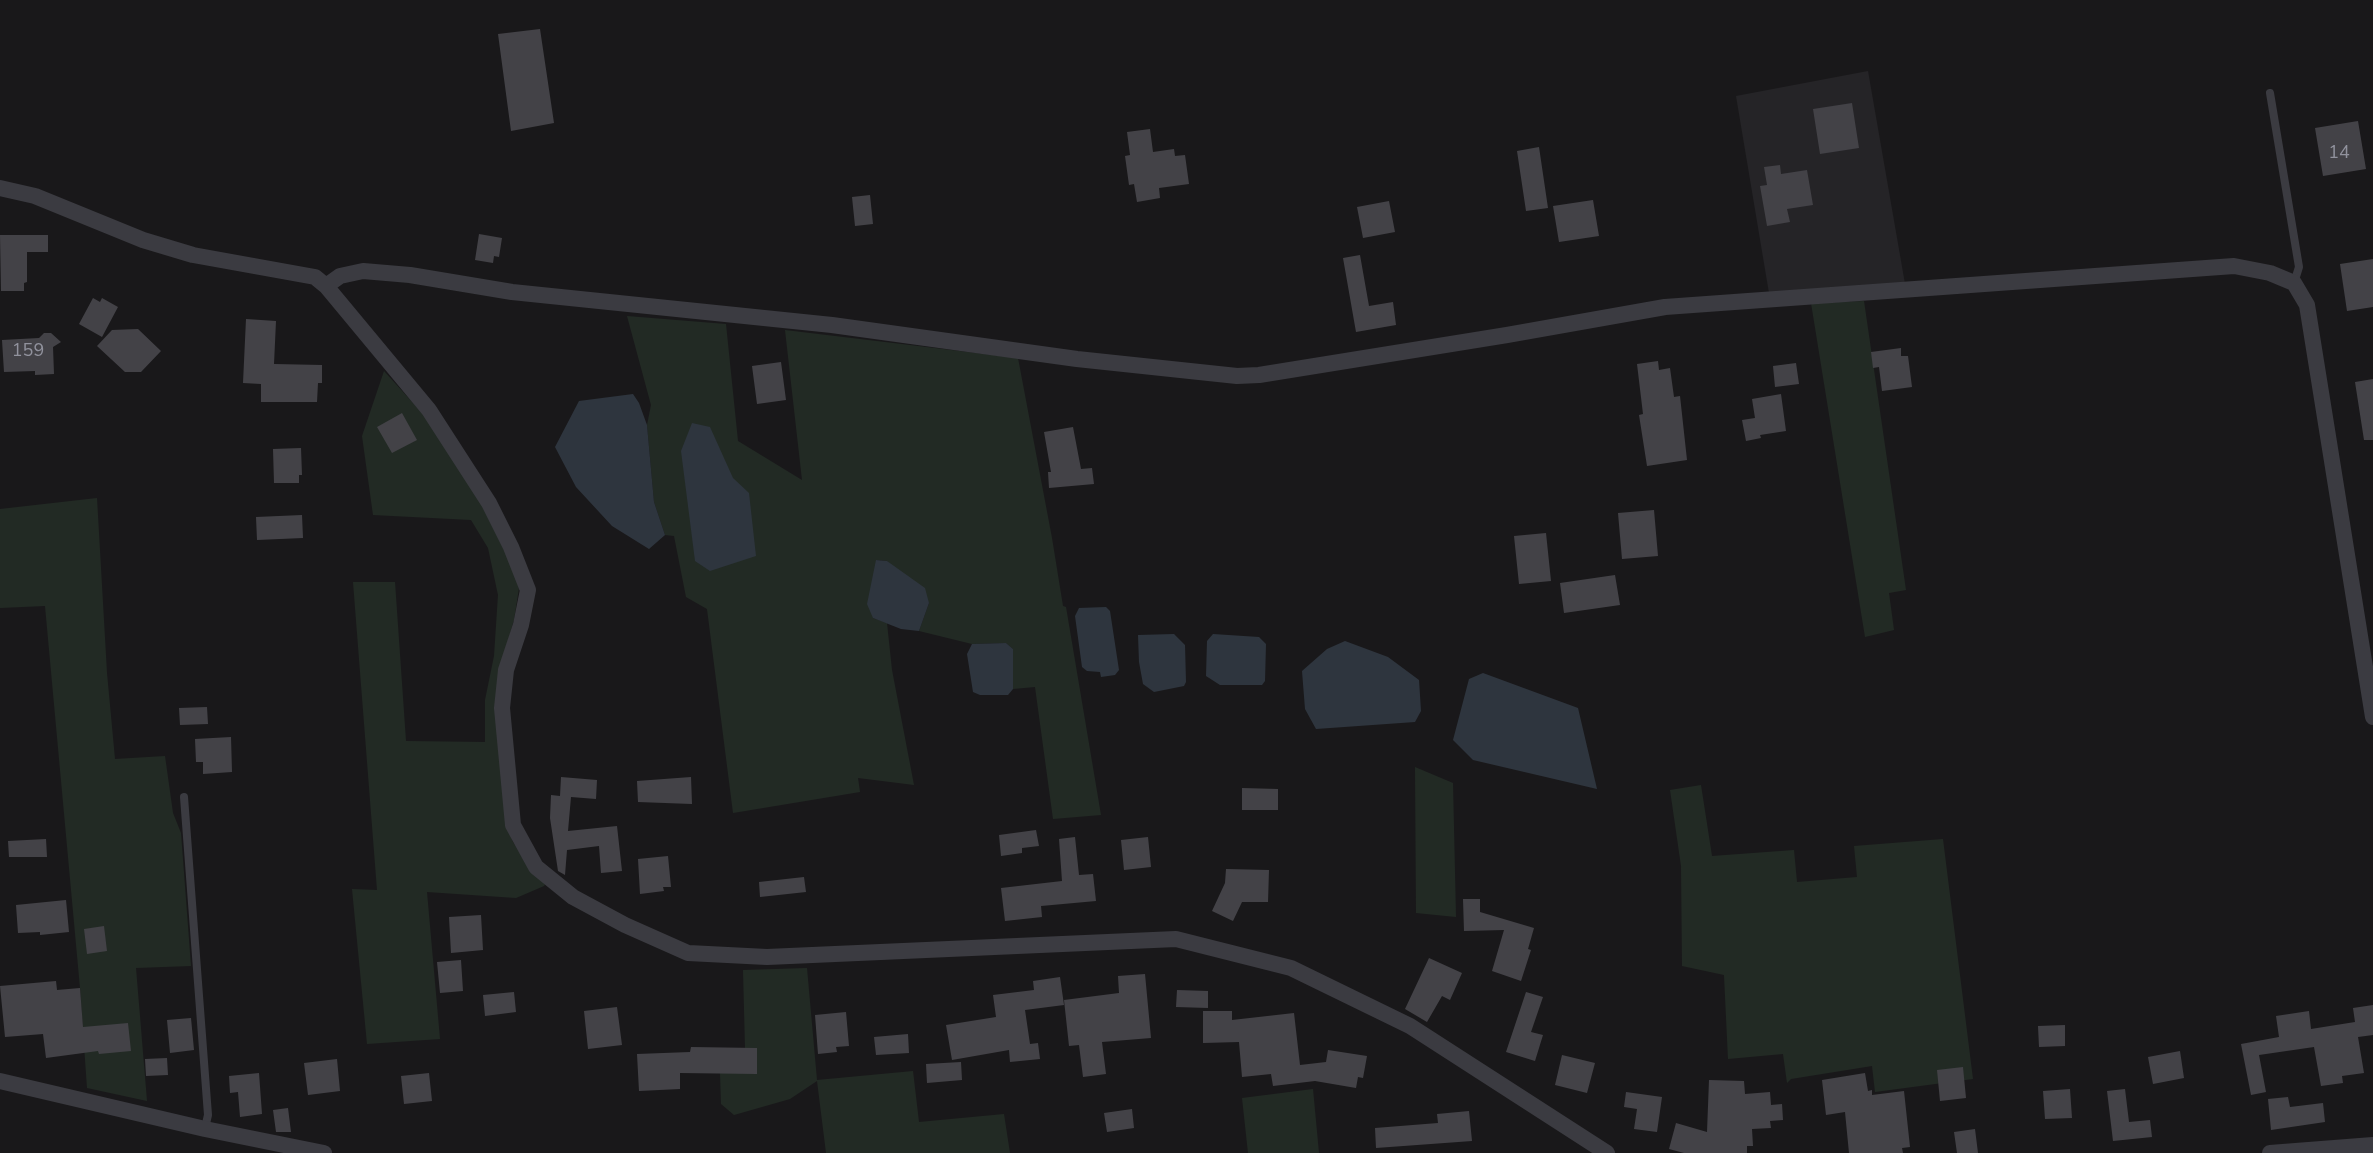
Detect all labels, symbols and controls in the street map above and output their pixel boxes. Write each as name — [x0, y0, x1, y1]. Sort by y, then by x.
house number: 14 — [2328, 143, 2350, 165]
house number: 159 — [12, 341, 44, 363]

